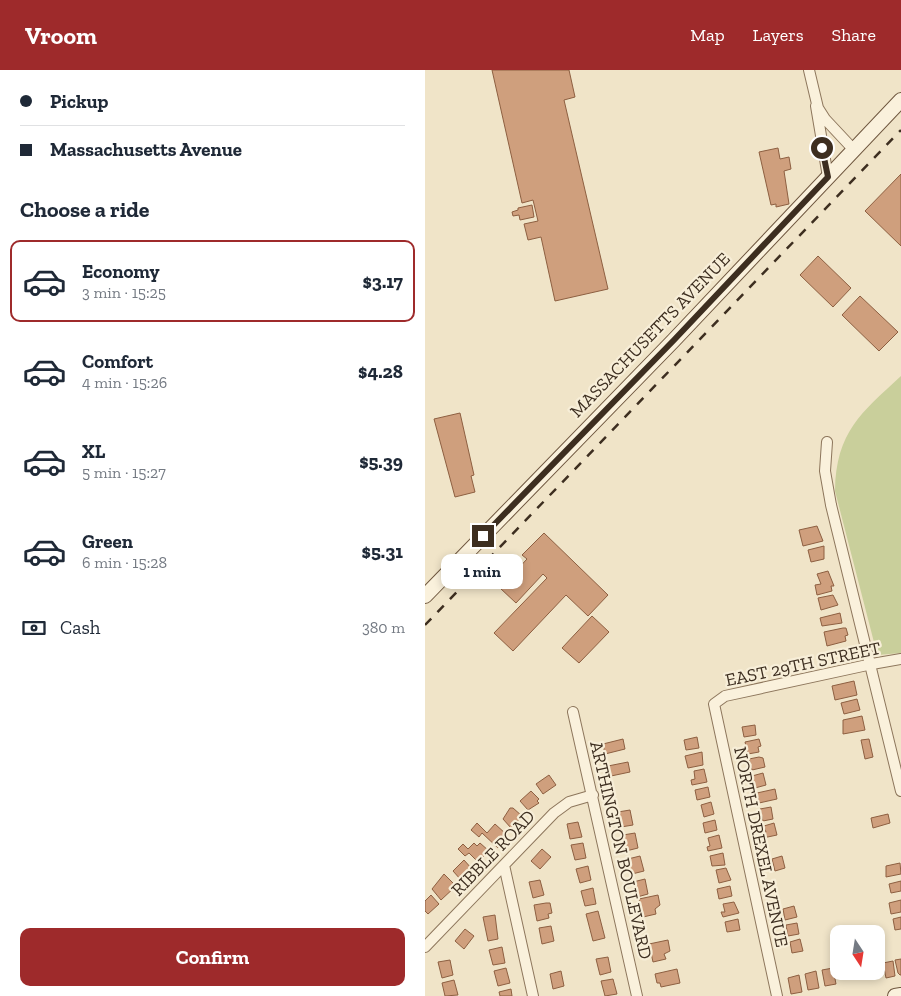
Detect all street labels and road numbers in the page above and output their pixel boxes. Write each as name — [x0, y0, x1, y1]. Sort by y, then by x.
street label: MASSACHUSETTS AVENUE — [565, 248, 735, 422]
street label: EAST 29TH STREET — [723, 637, 883, 691]
street label: ARTHINGTON BOULEVARD — [585, 739, 657, 961]
street label: NORTH DREXEL AVENUE — [729, 745, 793, 949]
street label: RIBBLE ROAD — [447, 805, 539, 901]

